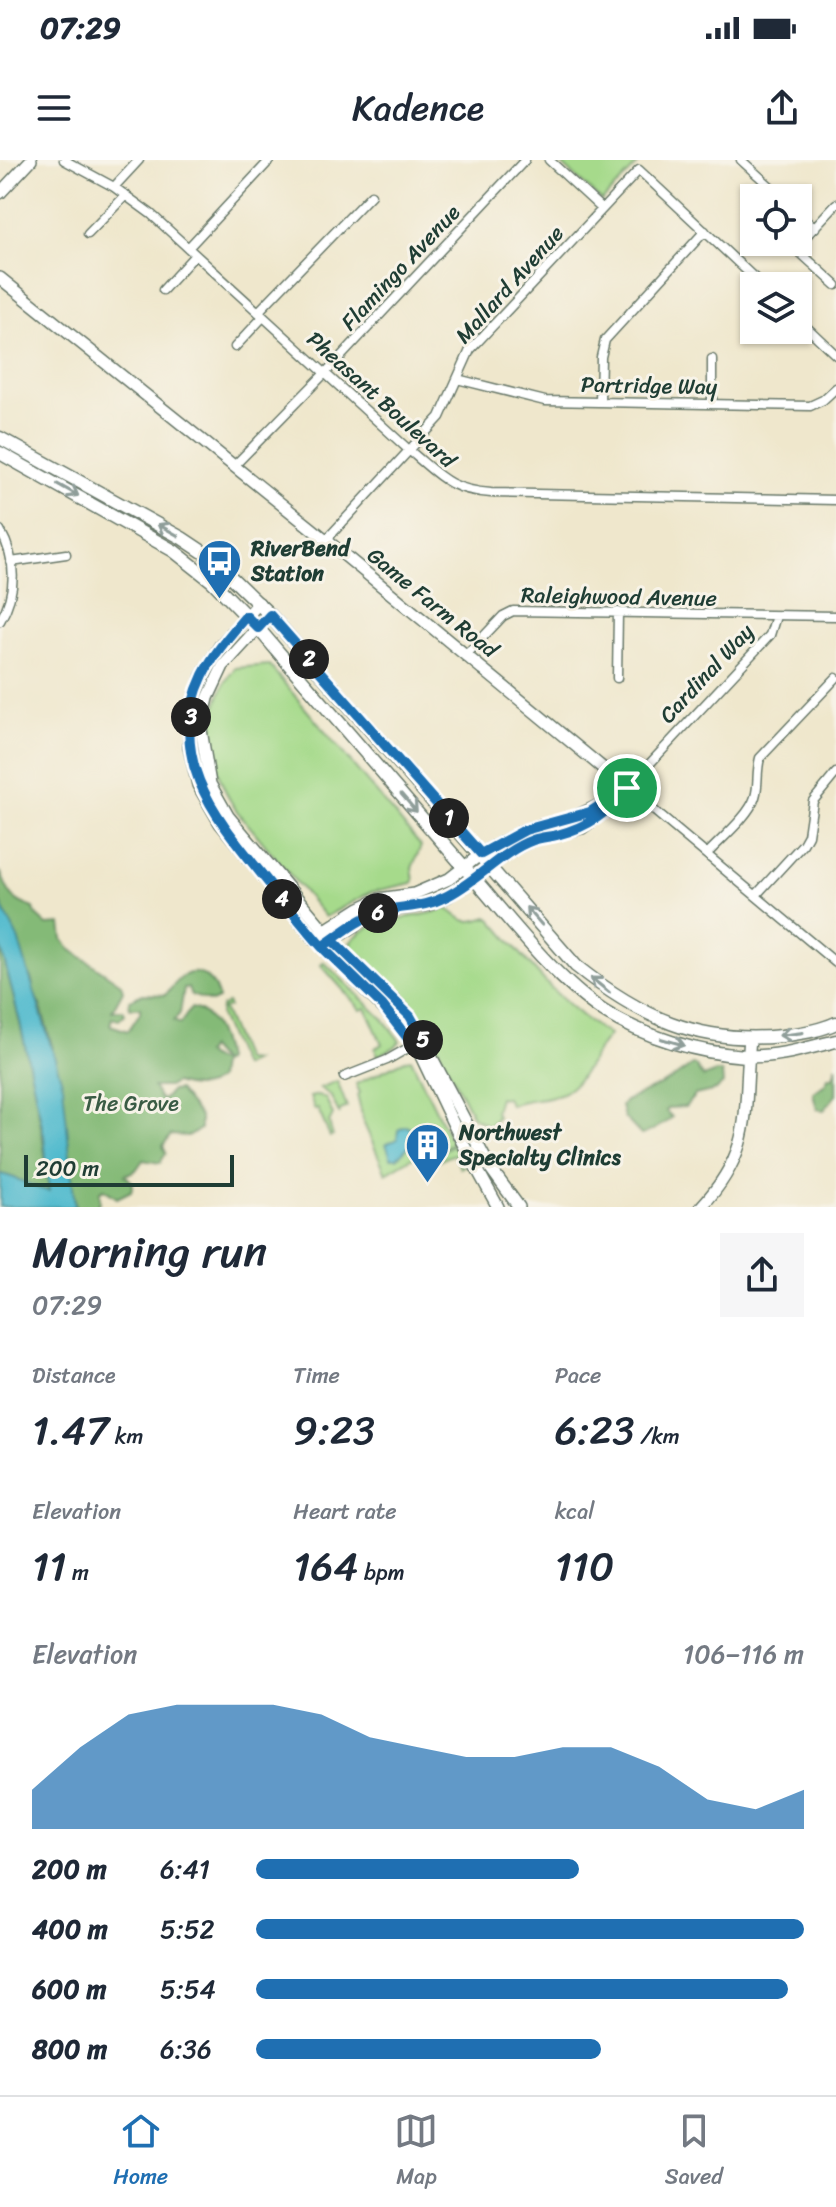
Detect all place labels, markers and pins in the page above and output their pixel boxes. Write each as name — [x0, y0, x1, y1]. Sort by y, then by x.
place label: RiverBend Station — [250, 529, 352, 593]
bus stop icon: RiverBend Station — [196, 537, 244, 600]
pin: 2 — [289, 639, 329, 679]
pin: 3 — [171, 697, 211, 737]
pin — [593, 754, 661, 822]
pin: 1 — [429, 798, 469, 838]
pin: 4 — [262, 879, 302, 919]
pin: 6 — [358, 893, 398, 933]
pin: 5 — [403, 1020, 443, 1060]
place label: Northwest Specialty Clinics — [458, 1113, 622, 1177]
building icon: Northwest Specialty Clinics — [404, 1121, 452, 1184]

